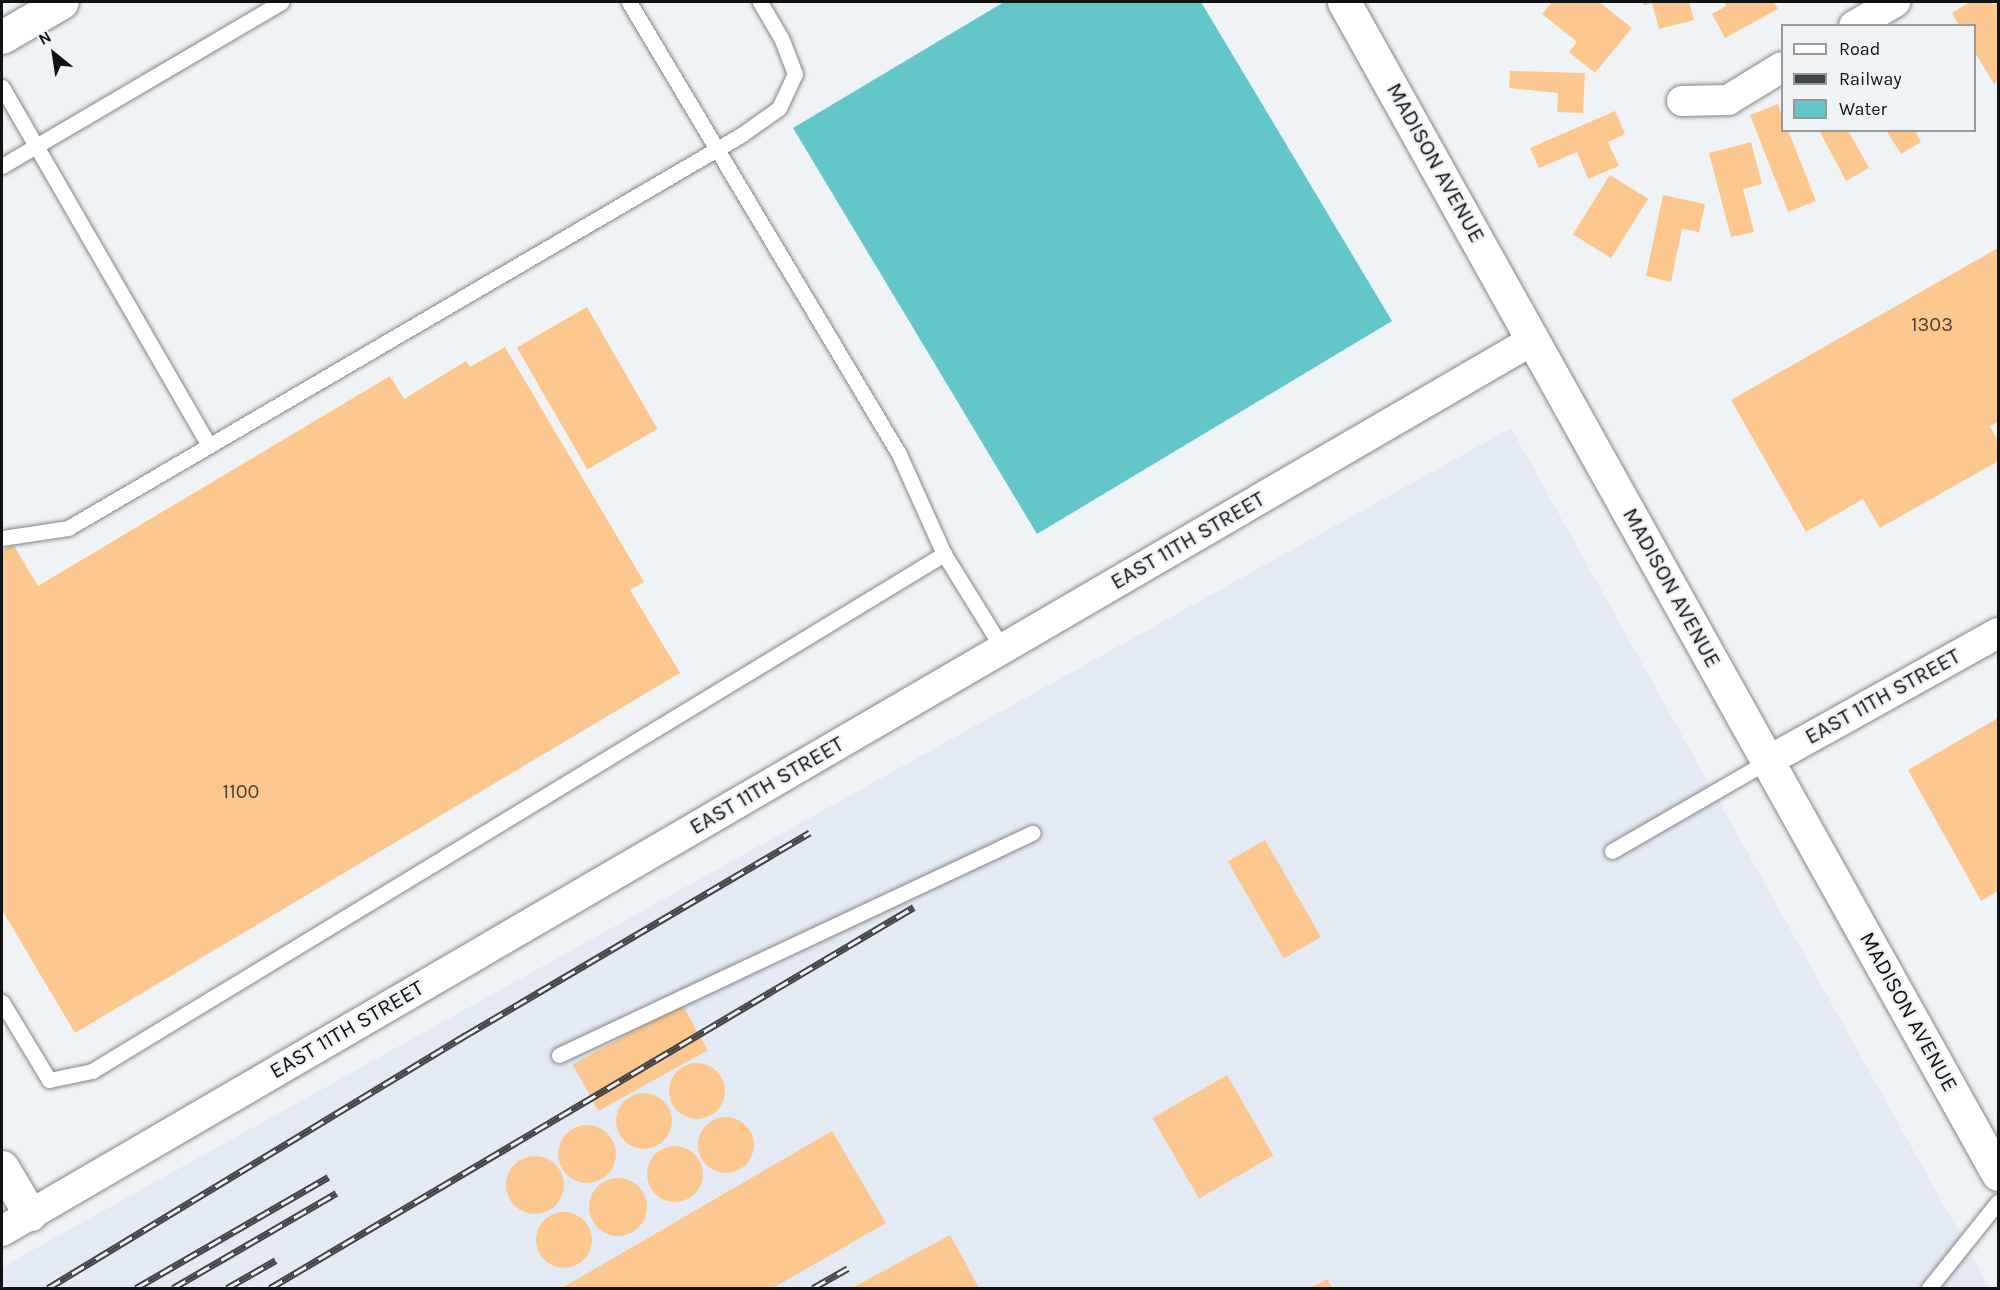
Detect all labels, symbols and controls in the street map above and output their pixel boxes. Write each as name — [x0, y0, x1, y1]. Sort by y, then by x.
north arrow — [24, 24, 84, 84]
legend — [1781, 24, 1976, 132]
text: N — [35, 27, 54, 49]
text: Road — [1839, 38, 1880, 60]
text: Railway — [1839, 68, 1902, 90]
street label: MADISON AVENUE — [1380, 79, 1490, 247]
text: Water — [1839, 98, 1887, 120]
house number: 1303 — [1911, 312, 1953, 336]
street label: EAST 11TH STREET — [1106, 486, 1270, 596]
street label: MADISON AVENUE — [1616, 504, 1726, 672]
street label: EAST 11TH STREET — [1801, 643, 1965, 751]
street label: EAST 11TH STREET — [685, 731, 849, 841]
house number: 1100 — [223, 779, 259, 803]
street label: MADISON AVENUE — [1853, 928, 1963, 1096]
street label: EAST 11TH STREET — [265, 975, 429, 1085]

